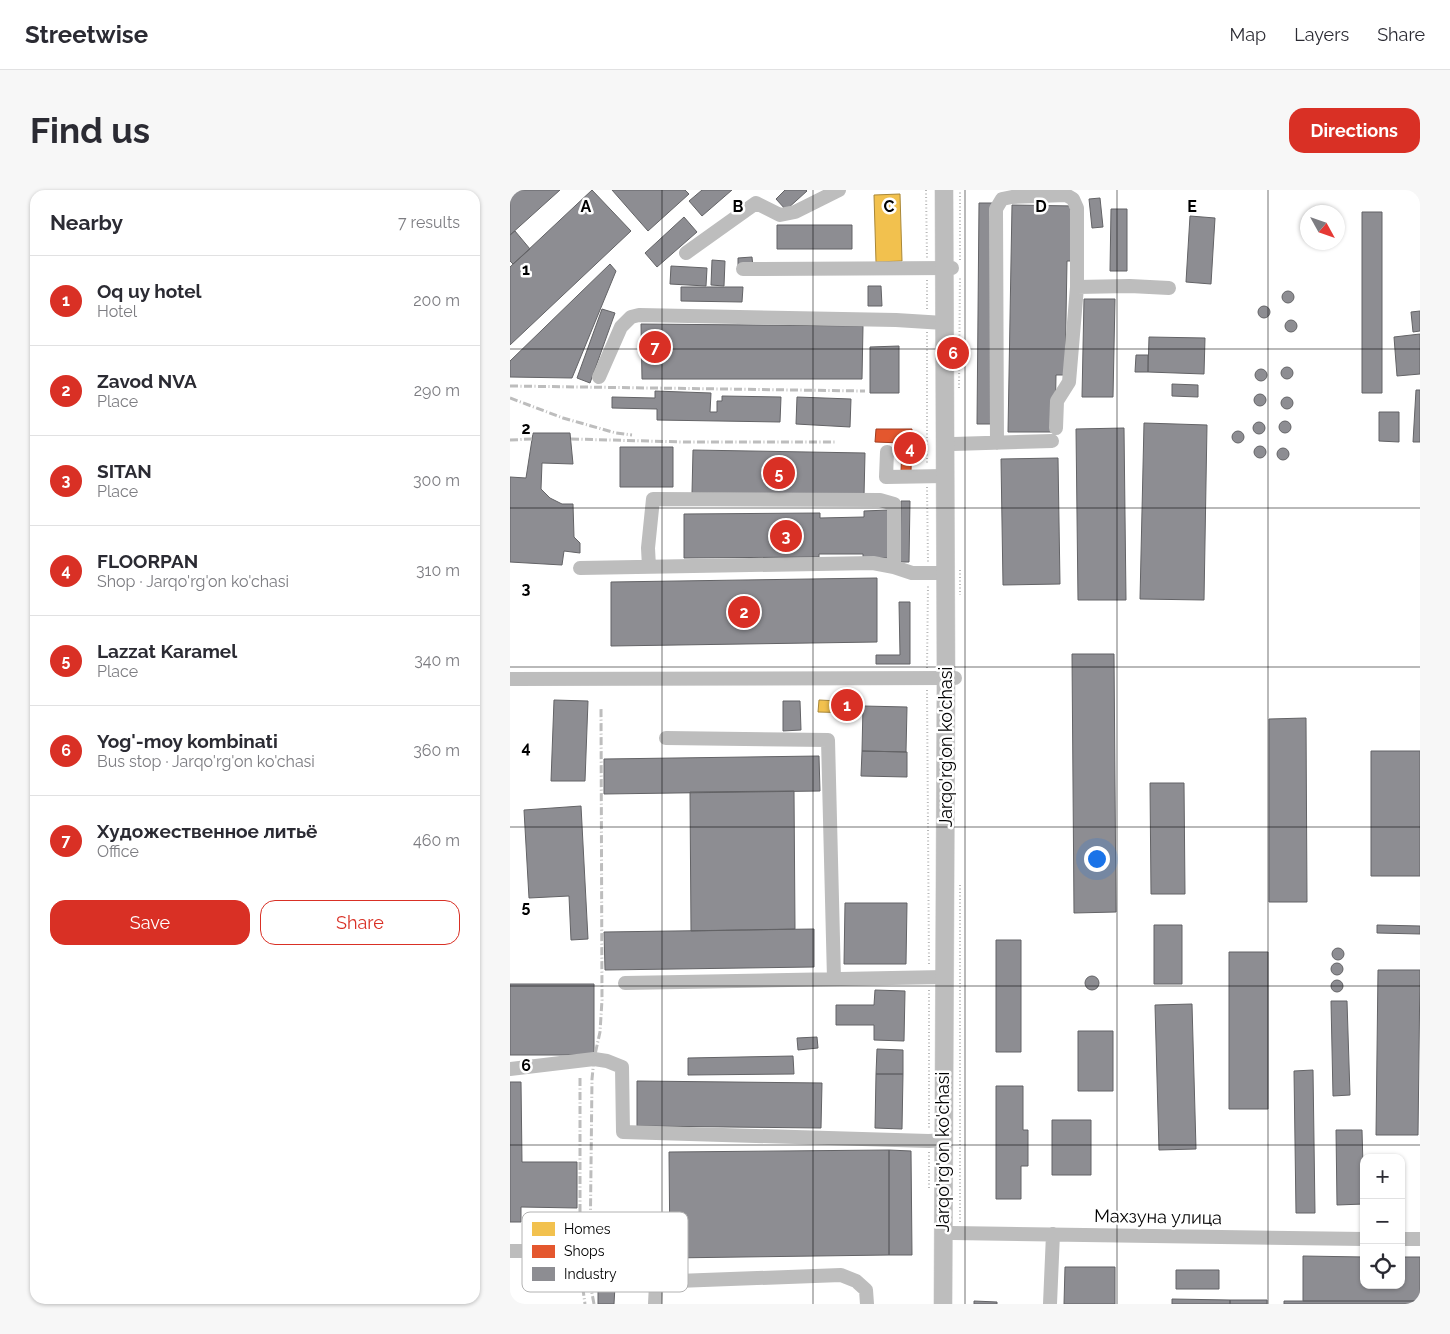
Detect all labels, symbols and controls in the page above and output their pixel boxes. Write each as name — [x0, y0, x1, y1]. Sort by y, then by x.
text: Streetwise — [25, 20, 148, 49]
text: Map — [1230, 24, 1266, 45]
text: Layers — [1294, 24, 1349, 45]
text: Share — [1377, 24, 1425, 45]
button: Directions — [1289, 108, 1420, 153]
text: Find us — [30, 110, 150, 151]
text: A — [581, 197, 592, 216]
text: B — [733, 197, 744, 216]
text: C — [884, 197, 895, 216]
text: D — [1035, 197, 1047, 216]
text: E — [1187, 197, 1197, 216]
north arrow — [1300, 205, 1345, 250]
text: Nearby — [50, 210, 123, 235]
text: 7 results — [398, 213, 460, 232]
text: 1 — [522, 260, 530, 279]
text: Oq uy hotel — [97, 280, 202, 302]
text: 1 — [62, 291, 70, 310]
text: 200 m — [413, 291, 460, 310]
text: Hotel — [97, 302, 137, 321]
pin: 7 — [639, 328, 671, 366]
pin: 6 — [937, 334, 969, 372]
text: Zavod NVA — [97, 370, 197, 392]
text: 2 — [61, 381, 71, 400]
text: 290 m — [414, 381, 460, 400]
text: Place — [97, 392, 138, 411]
text: 2 — [521, 419, 531, 438]
pin: 4 — [894, 429, 926, 467]
pin: 5 — [763, 454, 795, 492]
text: SITAN — [97, 460, 152, 482]
text: 3 — [62, 471, 70, 490]
text: 300 m — [413, 471, 460, 490]
text: Place — [97, 482, 138, 501]
pin: 3 — [770, 517, 802, 555]
text: FLOORPAN — [97, 550, 198, 572]
text: 4 — [61, 561, 71, 580]
text: 310 m — [416, 561, 460, 580]
text: Shop · Jarqo'rg'on ko'chasi — [97, 572, 289, 591]
text: 3 — [522, 579, 531, 598]
pin: 2 — [728, 593, 760, 631]
text: Lazzat Karamel — [97, 640, 237, 662]
text: 5 — [62, 651, 70, 670]
text: 340 m — [414, 651, 460, 670]
text: Place — [97, 662, 138, 681]
street label: Jarqo'rg'on ko'chasi — [935, 667, 956, 827]
pin: 1 — [831, 686, 863, 724]
text: Yog'-moy kombinati — [97, 730, 278, 752]
text: 4 — [521, 738, 531, 757]
text: 6 — [61, 741, 71, 760]
text: 360 m — [413, 741, 460, 760]
text: Bus stop · Jarqo'rg'on ko'chasi — [97, 752, 315, 771]
text: Художественное литьё — [97, 820, 317, 842]
text: 7 — [62, 831, 70, 850]
text: 460 m — [413, 831, 460, 850]
text: Office — [97, 842, 139, 861]
your location — [1084, 846, 1110, 872]
text: 5 — [522, 897, 531, 916]
button: Save — [50, 900, 250, 945]
button: Share — [260, 900, 460, 945]
text: 6 — [521, 1056, 531, 1075]
street label: Jarqo'rg'on ko'chasi — [932, 1072, 953, 1232]
map controls — [1360, 1154, 1405, 1289]
button: + — [1360, 1154, 1405, 1199]
button: − — [1360, 1199, 1405, 1244]
street label: Махзуна улица — [1094, 1205, 1222, 1228]
legend — [522, 1212, 688, 1292]
text: Homes — [564, 1221, 611, 1237]
text: Shops — [564, 1243, 605, 1259]
button: locate — [1360, 1244, 1405, 1289]
text: Industry — [564, 1266, 617, 1282]

